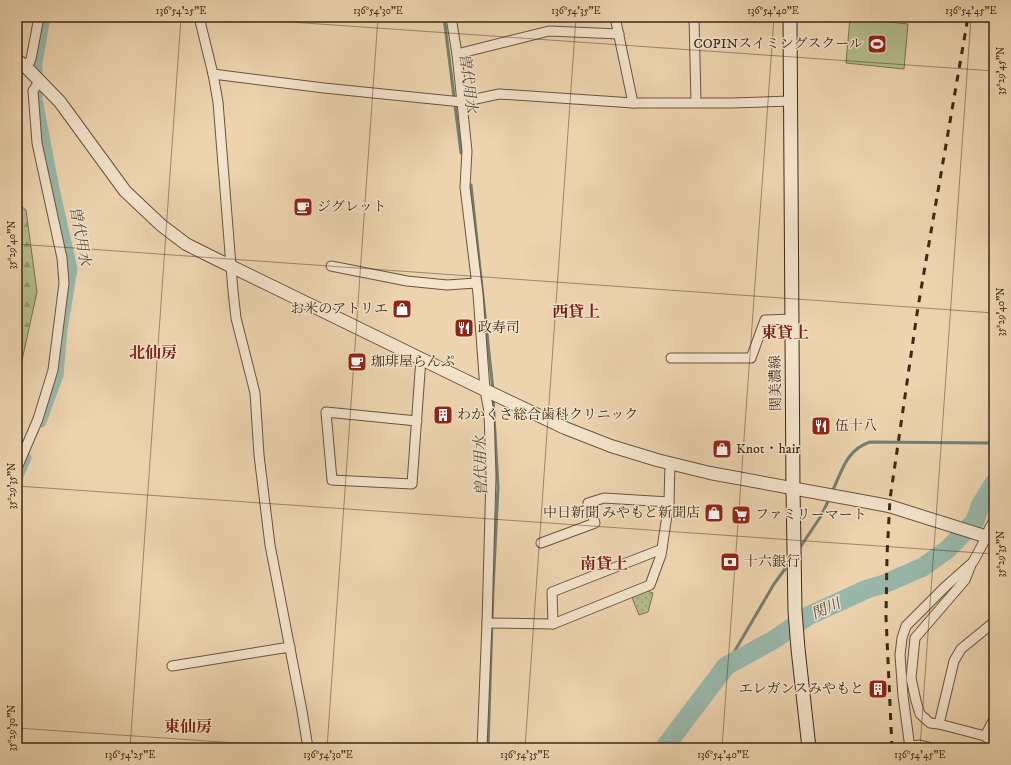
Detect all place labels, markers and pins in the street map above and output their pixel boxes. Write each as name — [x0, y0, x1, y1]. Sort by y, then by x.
sports icon: COPINスイミングスクール — [866, 33, 888, 55]
place label: COPINスイミングスクール — [694, 35, 863, 53]
cafe icon: ジグレット — [292, 196, 314, 218]
place label: ジグレット — [317, 198, 387, 216]
shop icon: お米のアトリエ — [391, 298, 413, 320]
place label: お米のアトリエ — [290, 300, 388, 318]
restaurant icon: 政寿司 — [453, 317, 475, 339]
place label: 政寿司 — [478, 319, 520, 337]
cafe icon: 珈琲屋らんぷ — [346, 351, 368, 373]
place label: 珈琲屋らんぷ — [371, 353, 455, 371]
building icon: わかくさ総合歯科クリニック — [432, 404, 454, 426]
place label: わかくさ総合歯科クリニック — [457, 406, 638, 424]
restaurant icon: 伍十八 — [810, 415, 832, 437]
place label: 伍十八 — [835, 417, 877, 435]
shop icon: Knot・hair — [711, 438, 733, 460]
place label: Knot・hair — [736, 440, 801, 458]
shop icon: 中日新聞 みやもと新聞店 — [703, 502, 725, 524]
place label: 中日新聞 みやもと新聞店 — [543, 504, 700, 522]
supermarket icon: ファミリーマート — [730, 504, 752, 526]
place label: ファミリーマート — [755, 506, 867, 524]
bank icon: 十六銀行 — [719, 551, 741, 573]
place label: 十六銀行 — [744, 553, 800, 571]
building icon: エレガンスみやもと — [867, 678, 889, 700]
place label: エレガンスみやもと — [738, 680, 864, 698]

